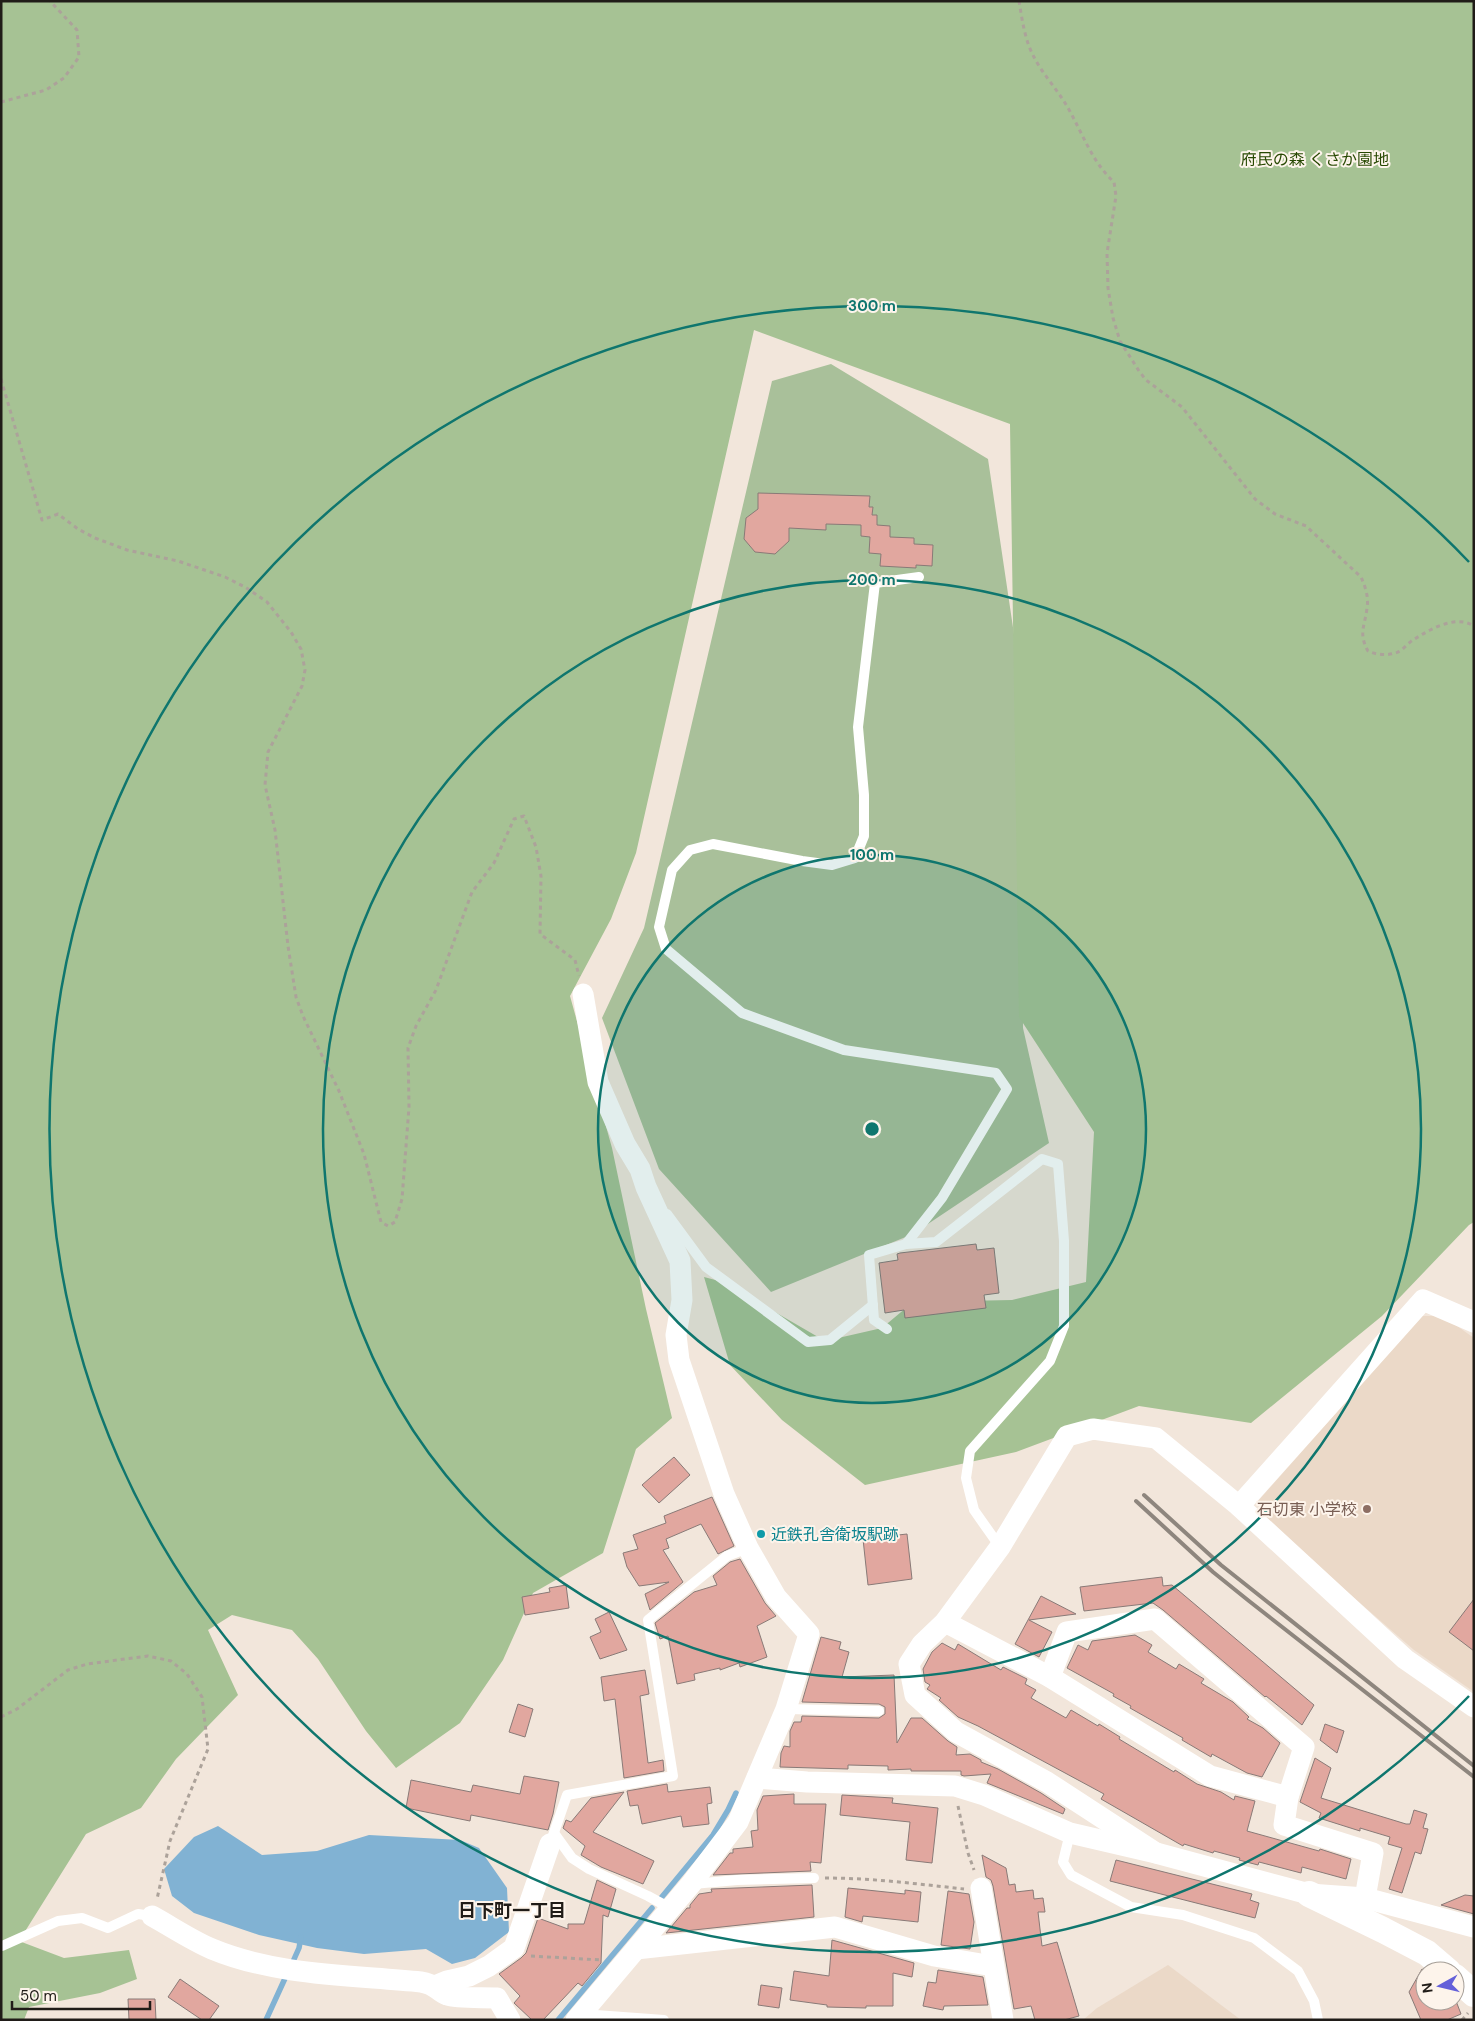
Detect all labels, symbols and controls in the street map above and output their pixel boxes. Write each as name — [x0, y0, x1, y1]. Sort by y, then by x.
park label: 府民の森 くさか園地 — [1241, 149, 1389, 170]
text: 300 m — [848, 296, 896, 316]
text: 200 m — [848, 570, 896, 590]
text: 100 m — [850, 845, 894, 865]
centre of rings — [863, 1120, 881, 1138]
place label: 石切東 小学校 — [1257, 1499, 1357, 1520]
marker: 石切東 小学校 — [1361, 1503, 1373, 1515]
place label: 近鉄孔舎衛坂駅跡 — [771, 1524, 899, 1545]
marker: 近鉄孔舎衛坂駅跡 — [755, 1528, 767, 1540]
district label: 日下町一丁目 — [458, 1899, 566, 1923]
north arrow — [1415, 1961, 1465, 2011]
scale bar — [12, 1978, 150, 2010]
text: N — [1418, 1981, 1437, 1994]
text: 50 m — [20, 1986, 57, 2006]

